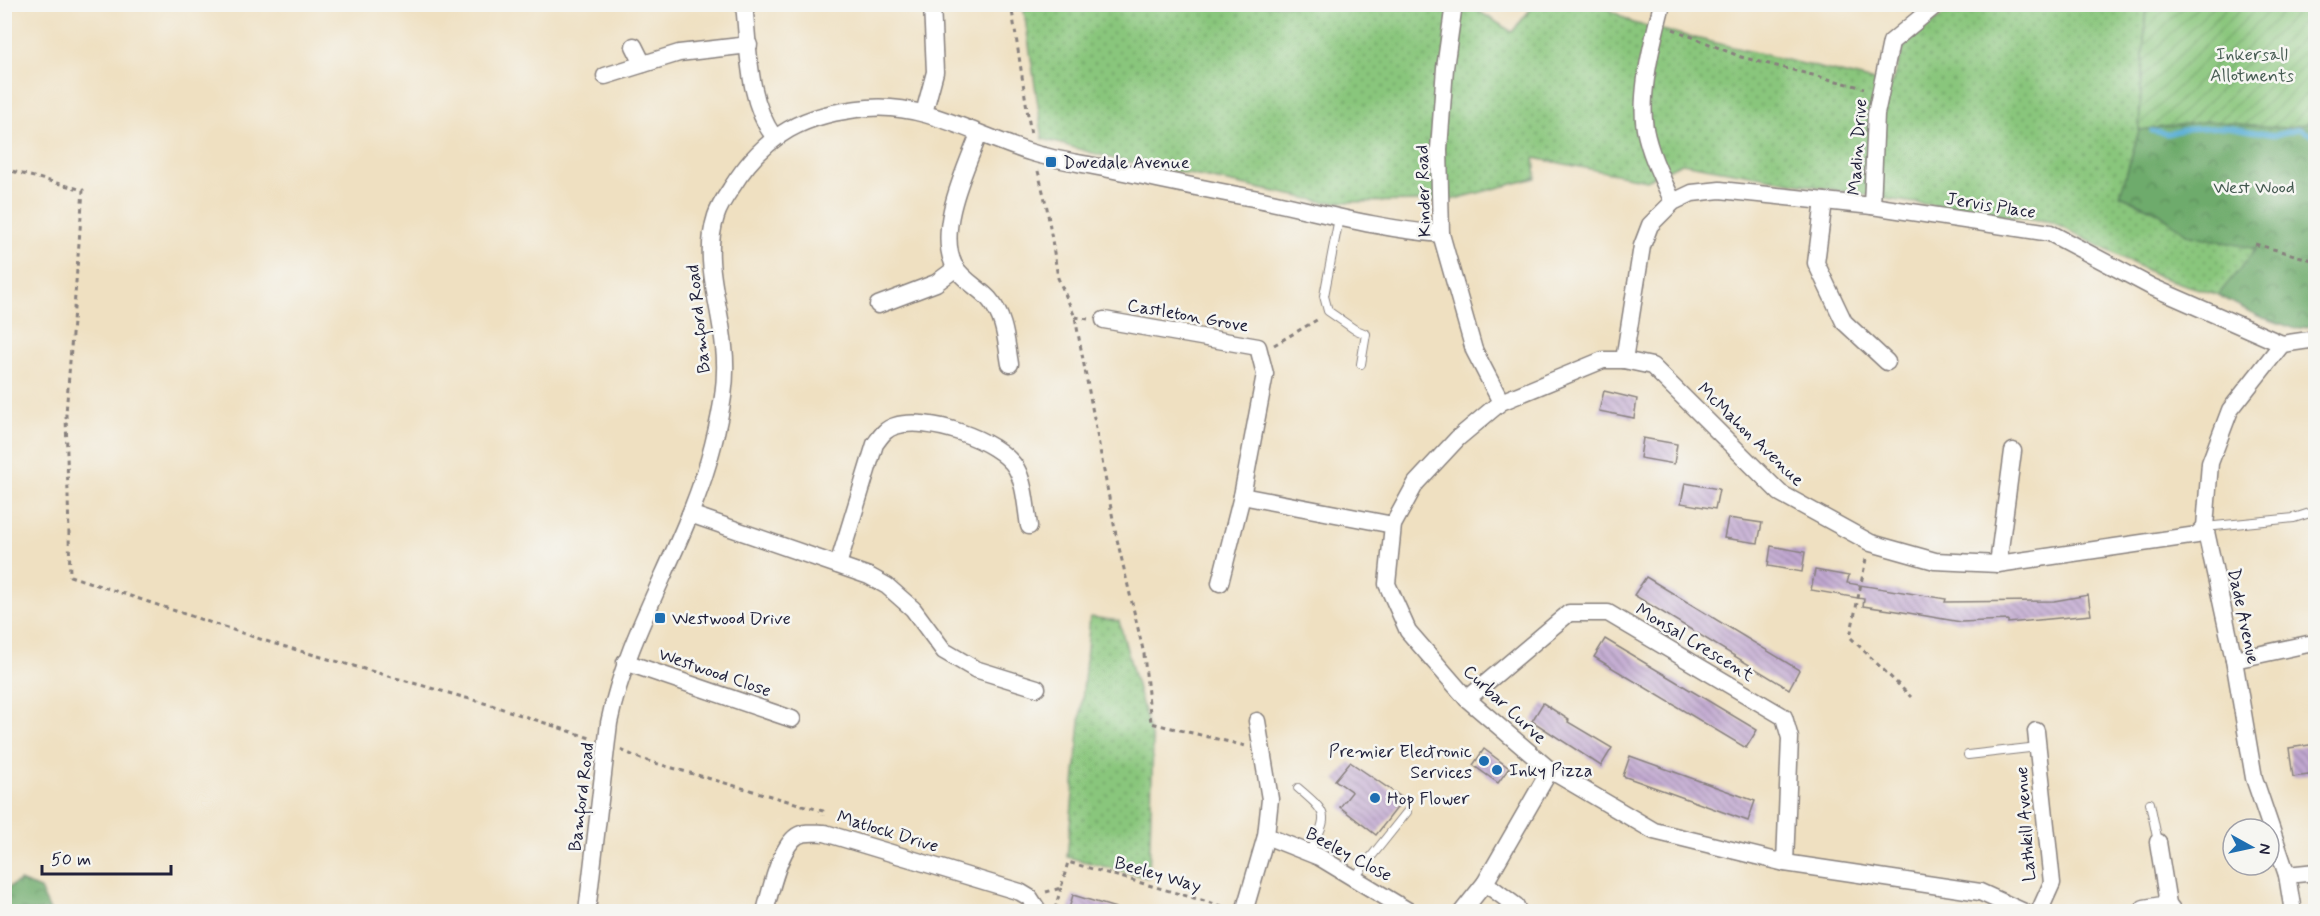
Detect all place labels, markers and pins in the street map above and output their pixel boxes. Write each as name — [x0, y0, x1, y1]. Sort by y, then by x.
place label: Dovedale Avenue — [1063, 151, 1190, 175]
marker: Dovedale Avenue — [1044, 155, 1058, 169]
place label: Westwood Drive — [672, 607, 791, 631]
marker: Westwood Drive — [653, 611, 667, 625]
place label: Premier Electronic Services — [1329, 740, 1472, 785]
marker: Premier Electronic Services — [1477, 754, 1491, 768]
place label: Inky Pizza — [1509, 759, 1593, 783]
marker: Inky Pizza — [1490, 763, 1504, 777]
place label: Hop Flower — [1387, 787, 1470, 811]
marker: Hop Flower — [1368, 791, 1382, 805]

